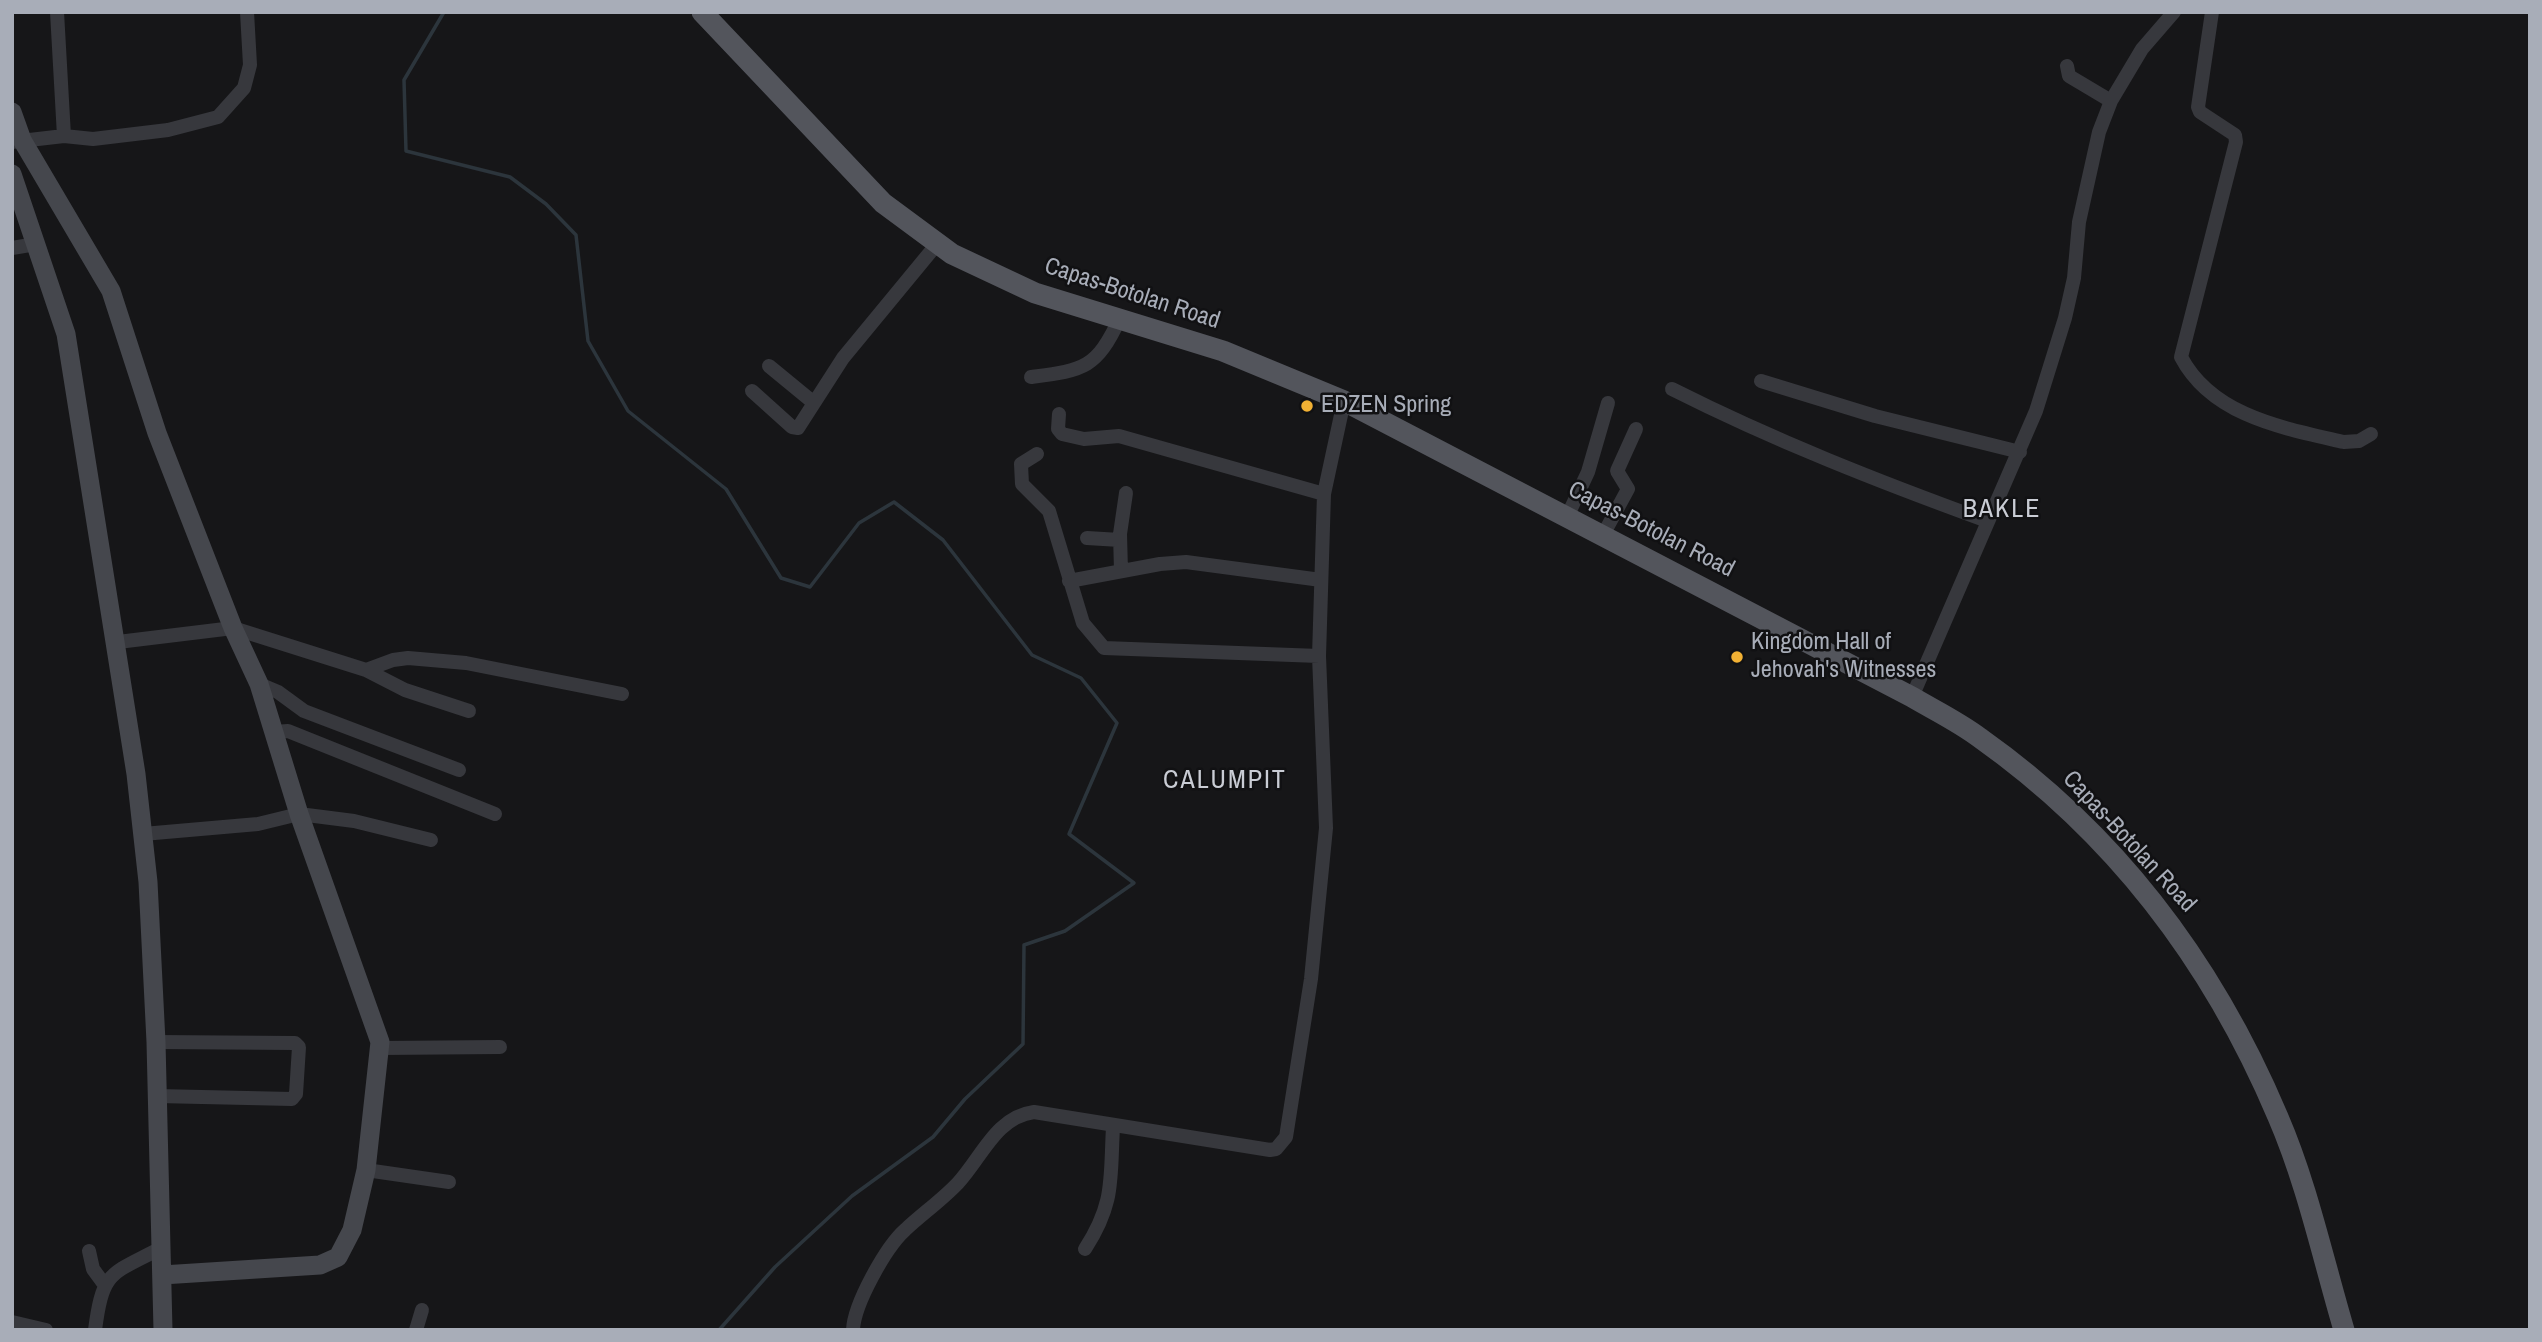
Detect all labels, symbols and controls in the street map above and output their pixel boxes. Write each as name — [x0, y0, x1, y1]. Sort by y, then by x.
street label: Capas-Botolan Road — [1041, 252, 1223, 336]
place label: EDZEN Spring — [1321, 392, 1451, 420]
marker: EDZEN Spring — [1299, 398, 1315, 414]
street label: Capas-Botolan Road — [1563, 476, 1739, 584]
district label: BAKLE — [1963, 494, 2041, 526]
place label: Kingdom Hall of Jehovah's Witnesses — [1751, 629, 1936, 685]
marker: Kingdom Hall of Jehovah's Witnesses — [1729, 649, 1745, 665]
district label: CALUMPIT — [1164, 765, 1286, 797]
street label: Capas-Botolan Road — [2056, 765, 2202, 919]

